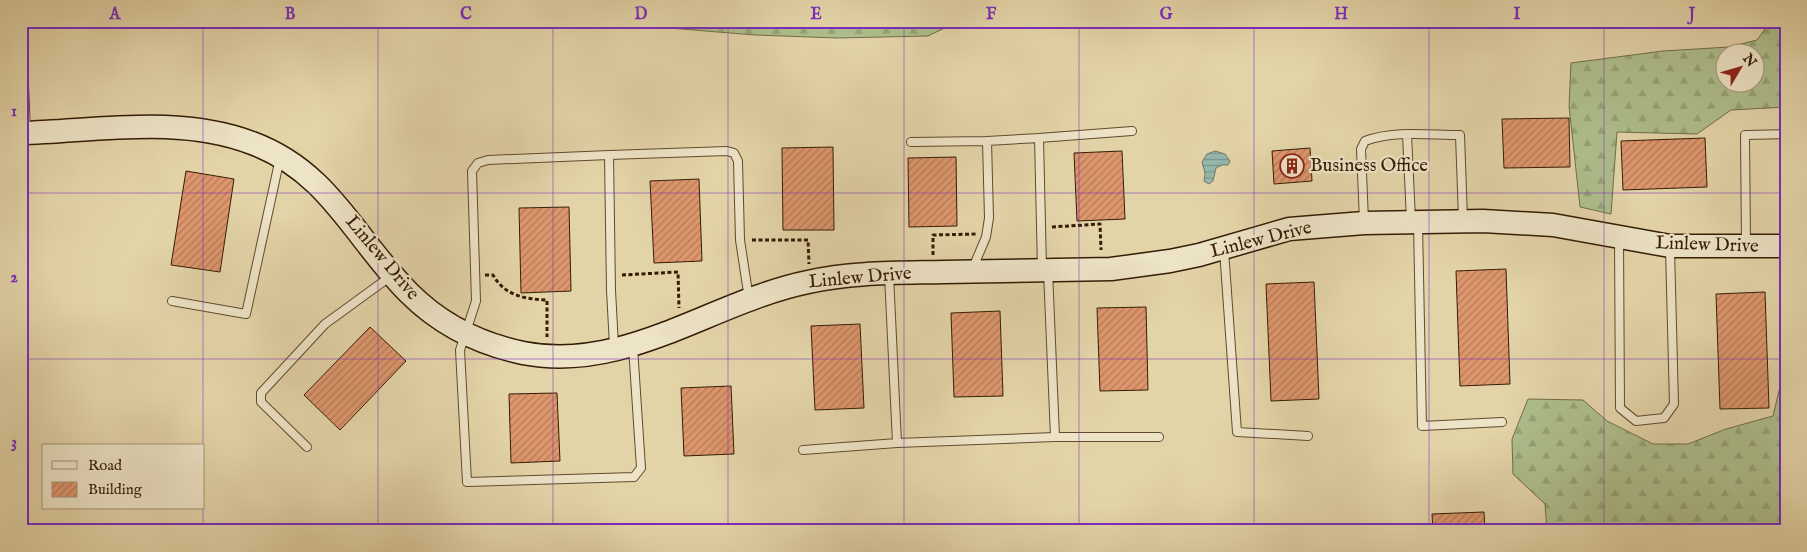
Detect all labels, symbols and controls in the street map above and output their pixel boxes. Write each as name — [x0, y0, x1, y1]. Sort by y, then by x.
text: A — [109, 5, 122, 25]
text: B — [285, 5, 296, 25]
text: C — [460, 5, 472, 25]
text: D — [635, 5, 648, 25]
text: E — [810, 5, 822, 25]
text: F — [986, 5, 997, 25]
text: G — [1160, 5, 1173, 25]
text: H — [1334, 5, 1348, 25]
text: I — [1514, 5, 1521, 25]
text: J — [1687, 5, 1696, 25]
north arrow — [1714, 42, 1764, 92]
text: N — [1738, 50, 1760, 71]
text: 1 — [11, 102, 17, 122]
building icon: Business Office — [1279, 153, 1305, 179]
place label: Business Office — [1310, 154, 1428, 178]
street label: Linlew Drive — [340, 211, 425, 306]
street label: Linlew Drive — [1208, 216, 1314, 264]
street label: Linlew Drive — [1655, 231, 1759, 259]
street label: Linlew Drive — [807, 262, 913, 294]
text: 2 — [10, 268, 18, 288]
text: 3 — [11, 433, 17, 453]
legend — [42, 444, 205, 510]
text: Road — [88, 456, 123, 475]
text: Building — [88, 480, 143, 499]

